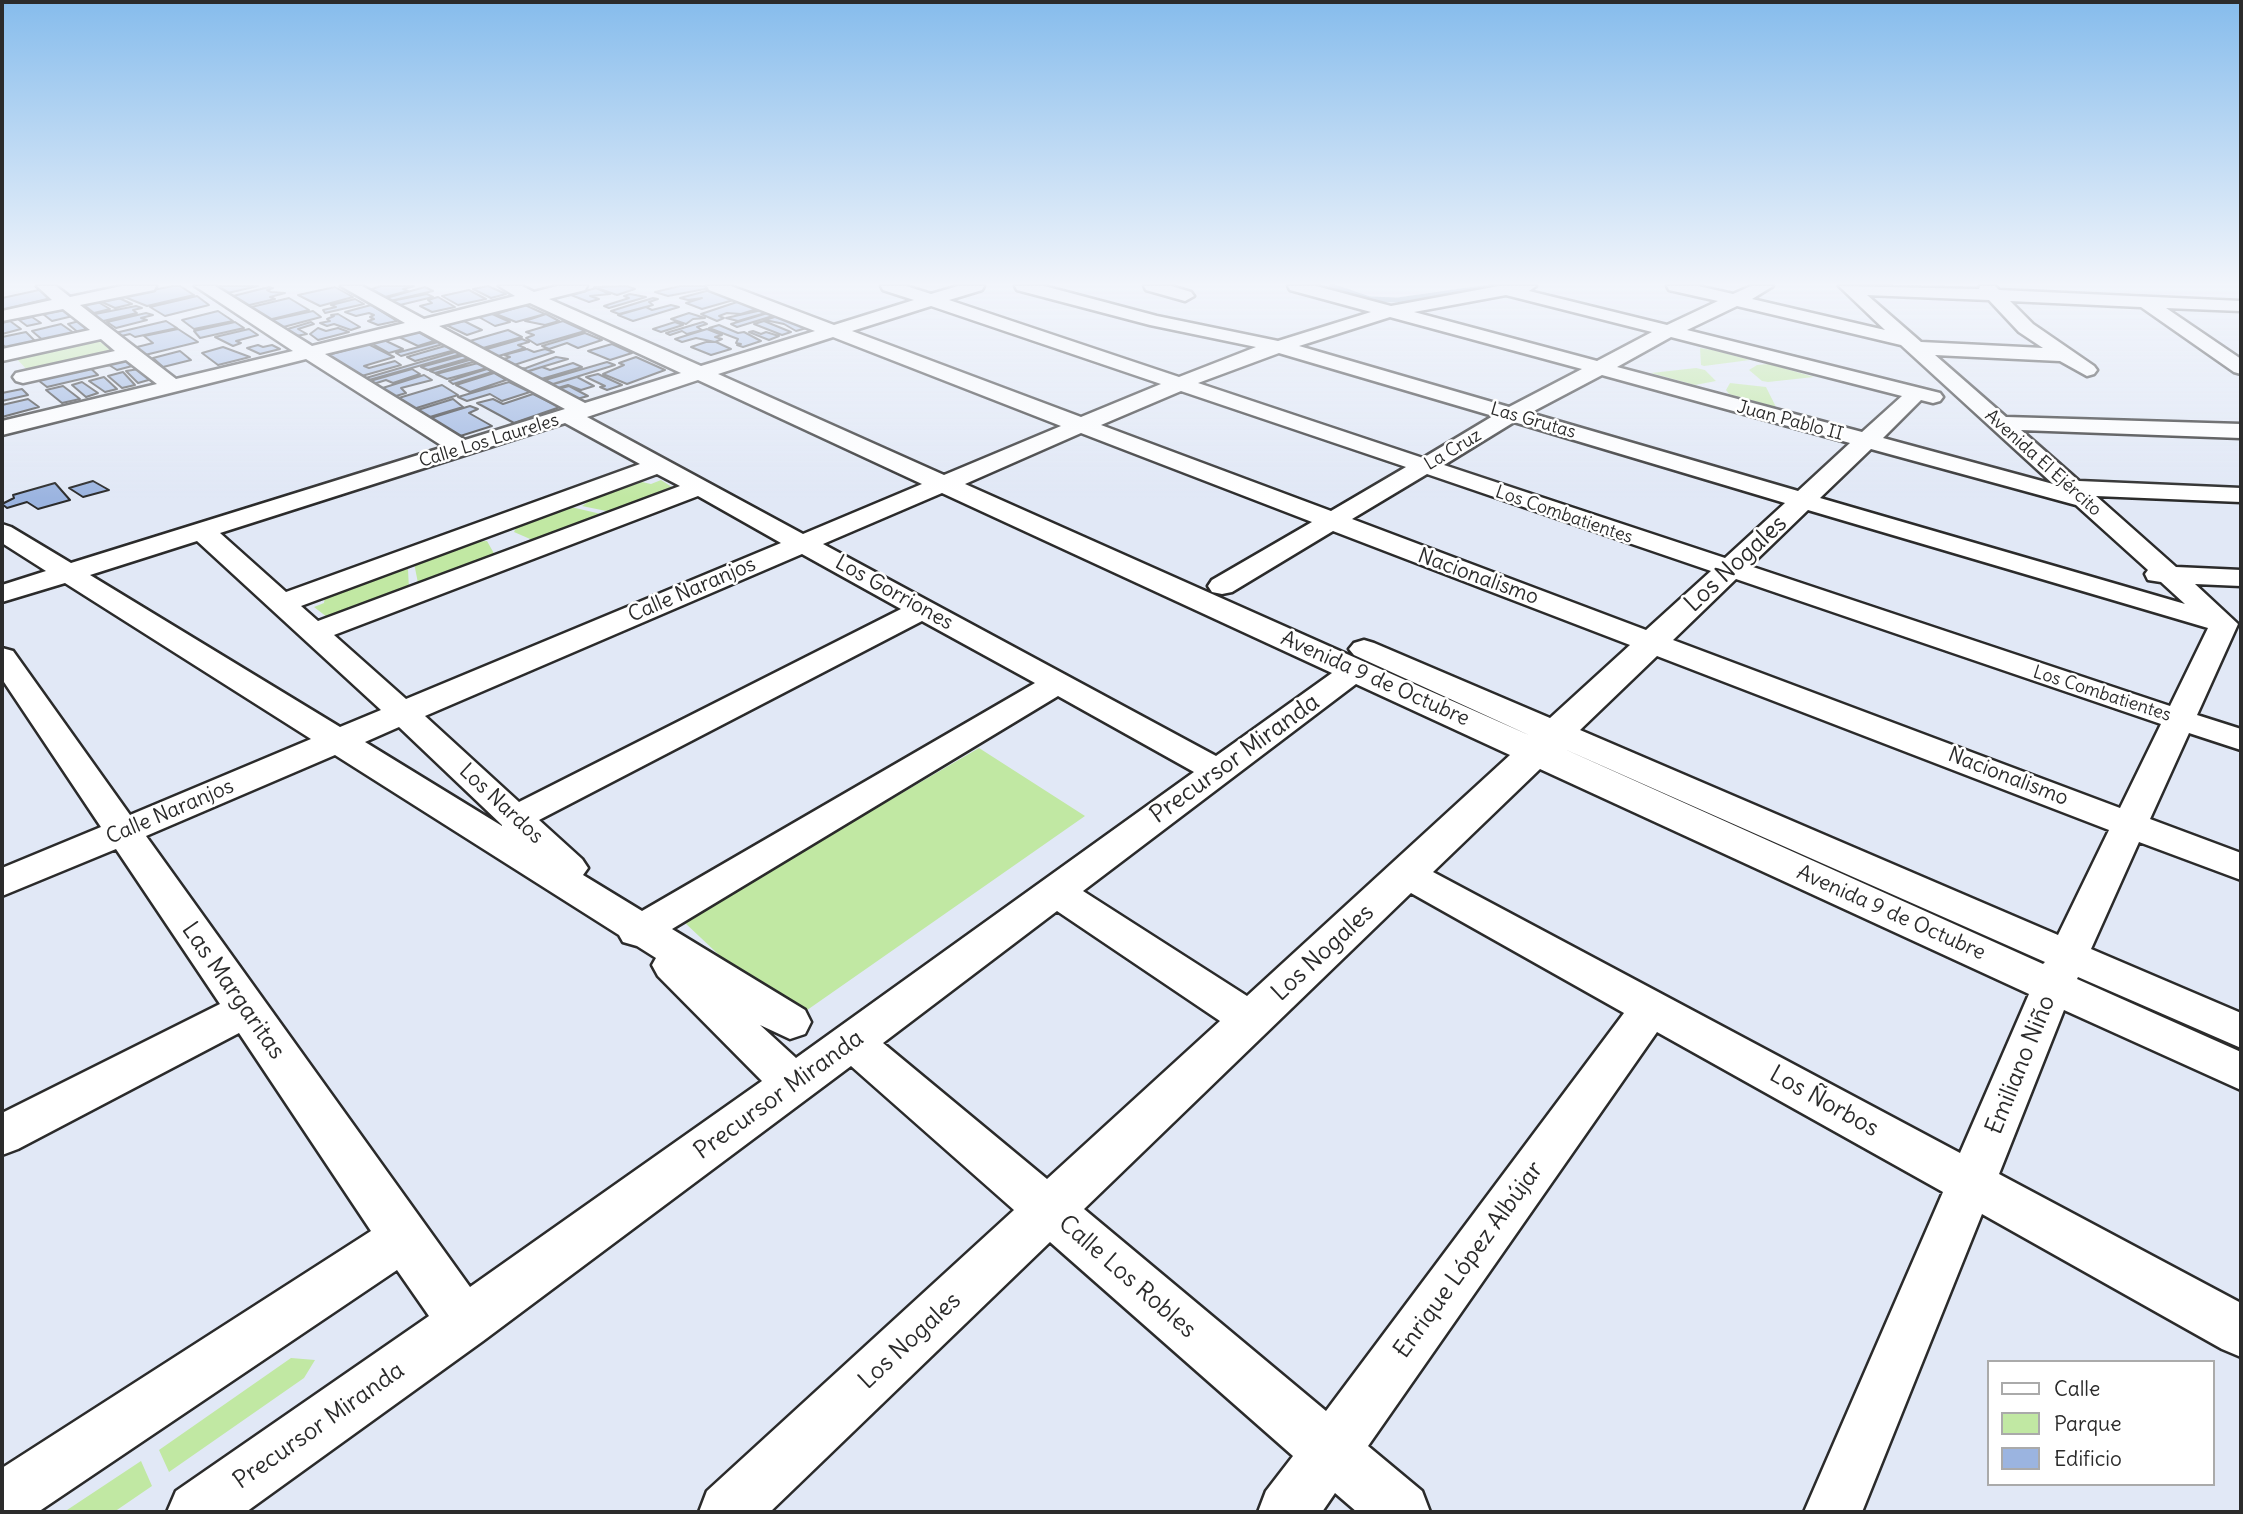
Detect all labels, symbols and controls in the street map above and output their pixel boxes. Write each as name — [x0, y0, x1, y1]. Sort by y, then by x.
street label: Juan Pablo II — [1734, 396, 1846, 446]
street label: Las Grutas — [1488, 399, 1578, 443]
street label: Avenida El Ejército — [1980, 405, 2106, 521]
street label: Calle Los Laureles — [417, 409, 561, 473]
street label: La Cruz — [1421, 425, 1485, 475]
street label: Los Combatientes — [1493, 481, 1635, 549]
street label: Los Nogales — [1679, 509, 1793, 619]
street label: Nacionalismo — [1414, 543, 1542, 611]
street label: Los Gorriones — [831, 550, 957, 636]
street label: Calle Naranjos — [624, 552, 760, 628]
street label: Avenida 9 de Octubre — [1277, 626, 1473, 732]
street label: Los Combatientes — [2030, 662, 2174, 726]
street label: Precursor Miranda — [1145, 688, 1325, 830]
street label: Nacionalismo — [1944, 743, 2072, 811]
street label: Los Nardos — [454, 759, 548, 849]
street label: Calle Naranjos — [102, 774, 238, 850]
street label: Avenida 9 de Octubre — [1793, 860, 1989, 966]
street label: Los Nogales — [1266, 898, 1380, 1008]
street label: Las Margaritas — [175, 917, 291, 1065]
street label: Emiliano Niño — [1980, 991, 2062, 1139]
street label: Precursor Miranda — [689, 1024, 869, 1166]
street label: Los Ñorbos — [1764, 1060, 1884, 1144]
street label: Enrique López Albújar — [1388, 1156, 1550, 1364]
street label: Calle Los Robles — [1052, 1210, 1202, 1344]
street label: Los Nogales — [853, 1286, 967, 1396]
street label: Precursor Miranda — [228, 1356, 410, 1496]
legend — [1988, 1360, 2215, 1486]
text: Calle — [2054, 1375, 2100, 1402]
text: Parque — [2054, 1410, 2122, 1437]
text: Edificio — [2054, 1445, 2122, 1472]

